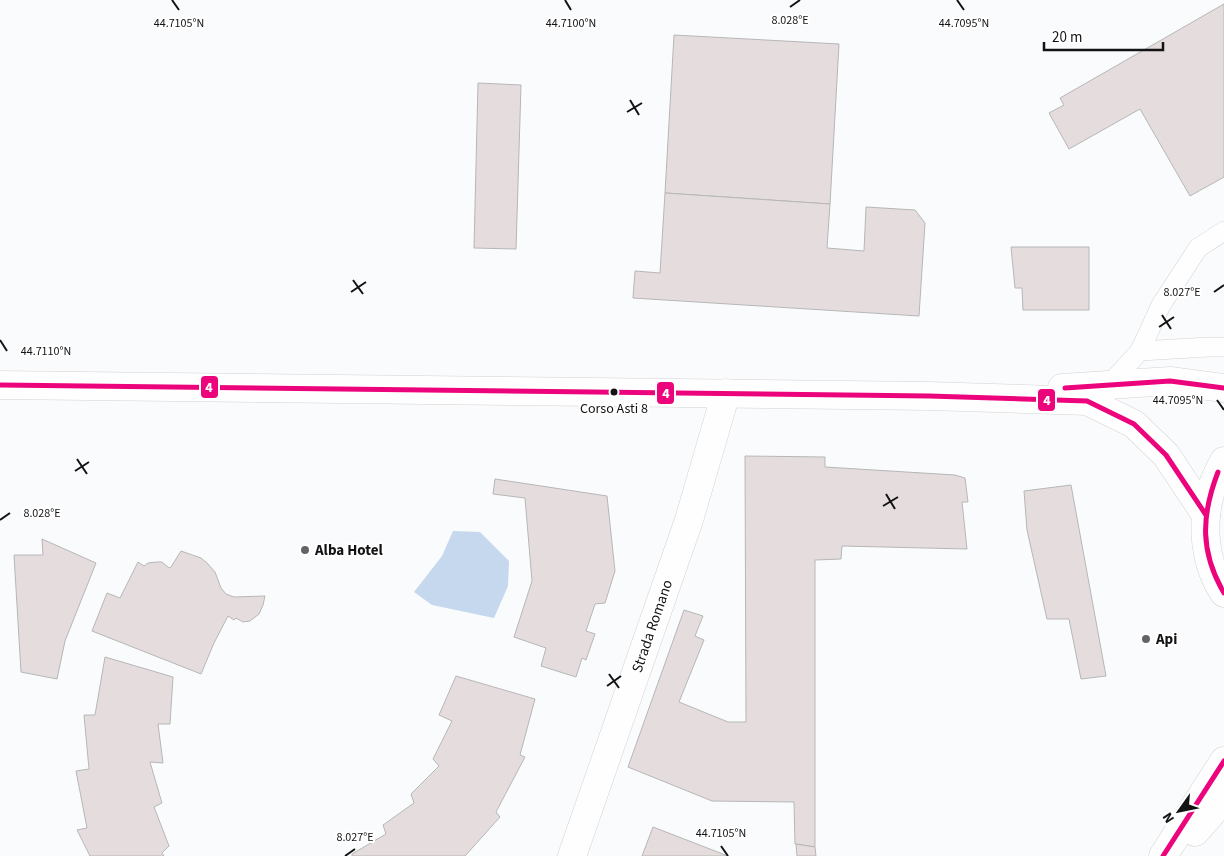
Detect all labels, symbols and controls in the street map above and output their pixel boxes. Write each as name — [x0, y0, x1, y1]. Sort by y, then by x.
text: 8.028°E — [771, 12, 809, 29]
text: 44.7105°N — [154, 15, 204, 32]
text: 44.7100°N — [546, 15, 596, 32]
text: 44.7095°N — [939, 15, 989, 32]
scale bar — [1044, 20, 1163, 52]
text: 20 m — [1052, 27, 1082, 48]
text: 8.027°E — [1163, 284, 1201, 301]
text: 44.7110°N — [21, 343, 71, 360]
line badge: 4 — [200, 375, 219, 399]
text: 4 — [205, 378, 213, 398]
line badge: 4 — [656, 381, 675, 405]
text: 4 — [662, 384, 670, 404]
marker: Corso Asti 8 — [609, 387, 619, 397]
line badge: 4 — [1037, 388, 1056, 412]
text: 4 — [1043, 391, 1051, 411]
text: 44.7095°N — [1153, 392, 1203, 409]
place label: Corso Asti 8 — [580, 399, 648, 419]
text: 8.028°E — [23, 505, 61, 522]
place label: Alba Hotel — [314, 540, 383, 561]
marker: Alba Hotel — [299, 544, 311, 556]
street label: Strada Romano — [627, 577, 678, 675]
place label: Api — [1155, 629, 1177, 650]
marker: Api — [1140, 633, 1152, 645]
north arrow — [1154, 786, 1204, 836]
text: N — [1158, 808, 1180, 827]
text: 44.7105°N — [696, 825, 746, 842]
text: 8.027°E — [336, 829, 374, 846]

